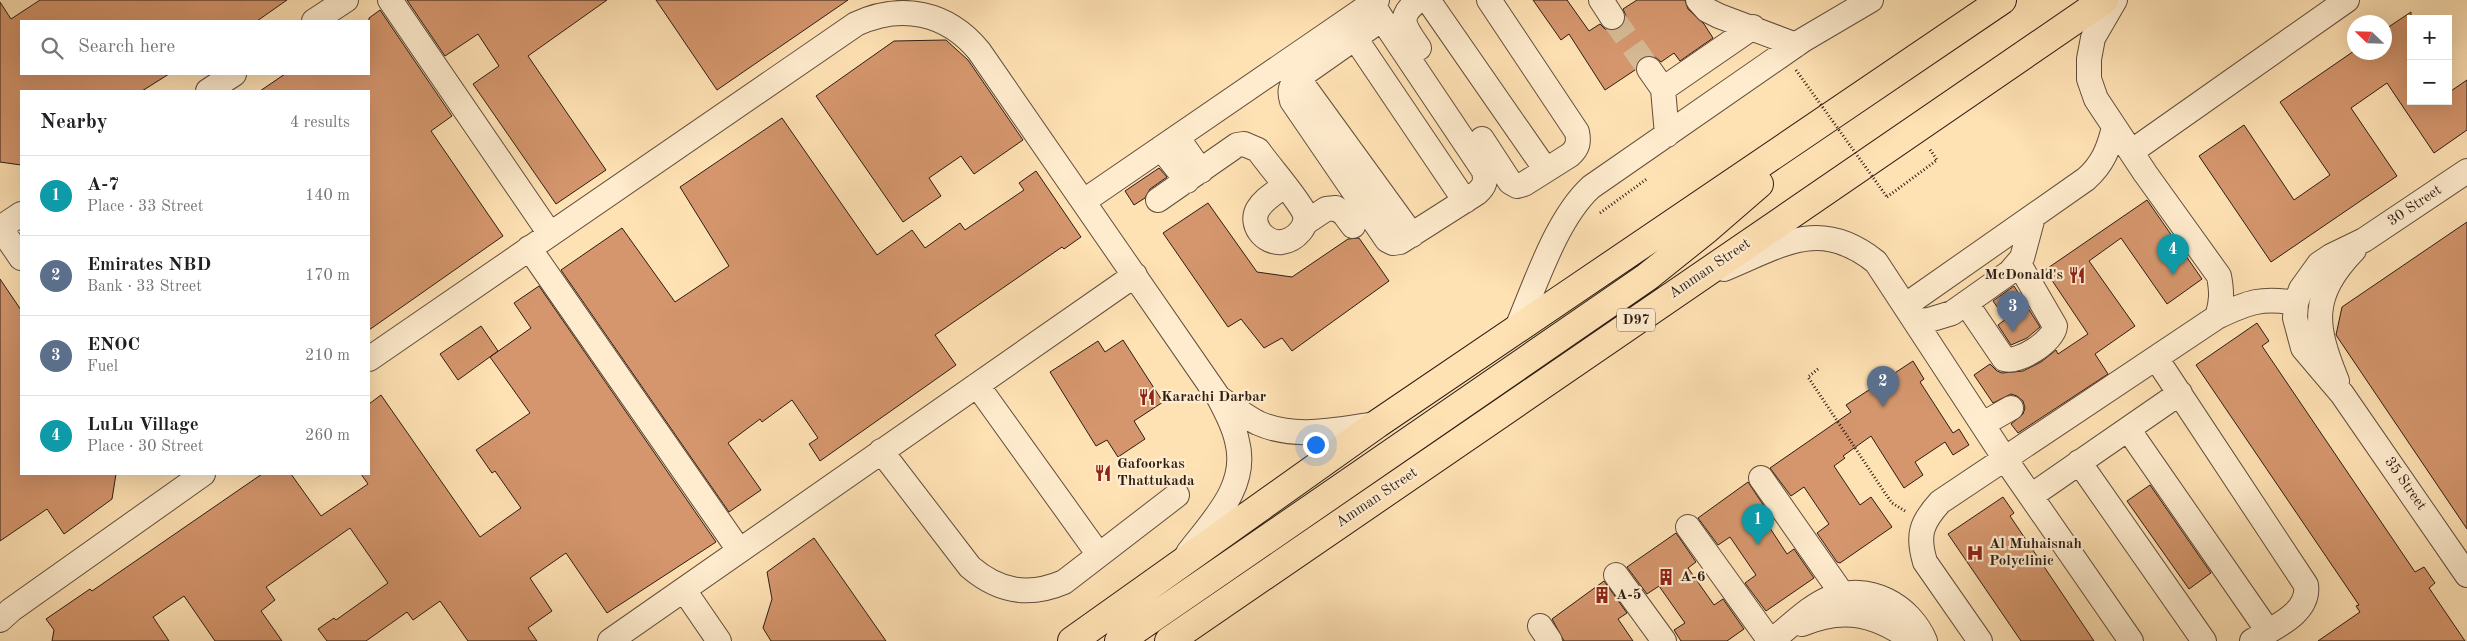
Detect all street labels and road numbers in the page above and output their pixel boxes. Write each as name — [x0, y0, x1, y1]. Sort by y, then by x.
street label: 30 Street — [2385, 183, 2445, 229]
street label: Amman Street — [1667, 236, 1753, 302]
road number: D97 — [1617, 308, 1655, 332]
street label: 35 Street — [2381, 455, 2429, 513]
street label: Amman Street — [1334, 465, 1420, 531]

